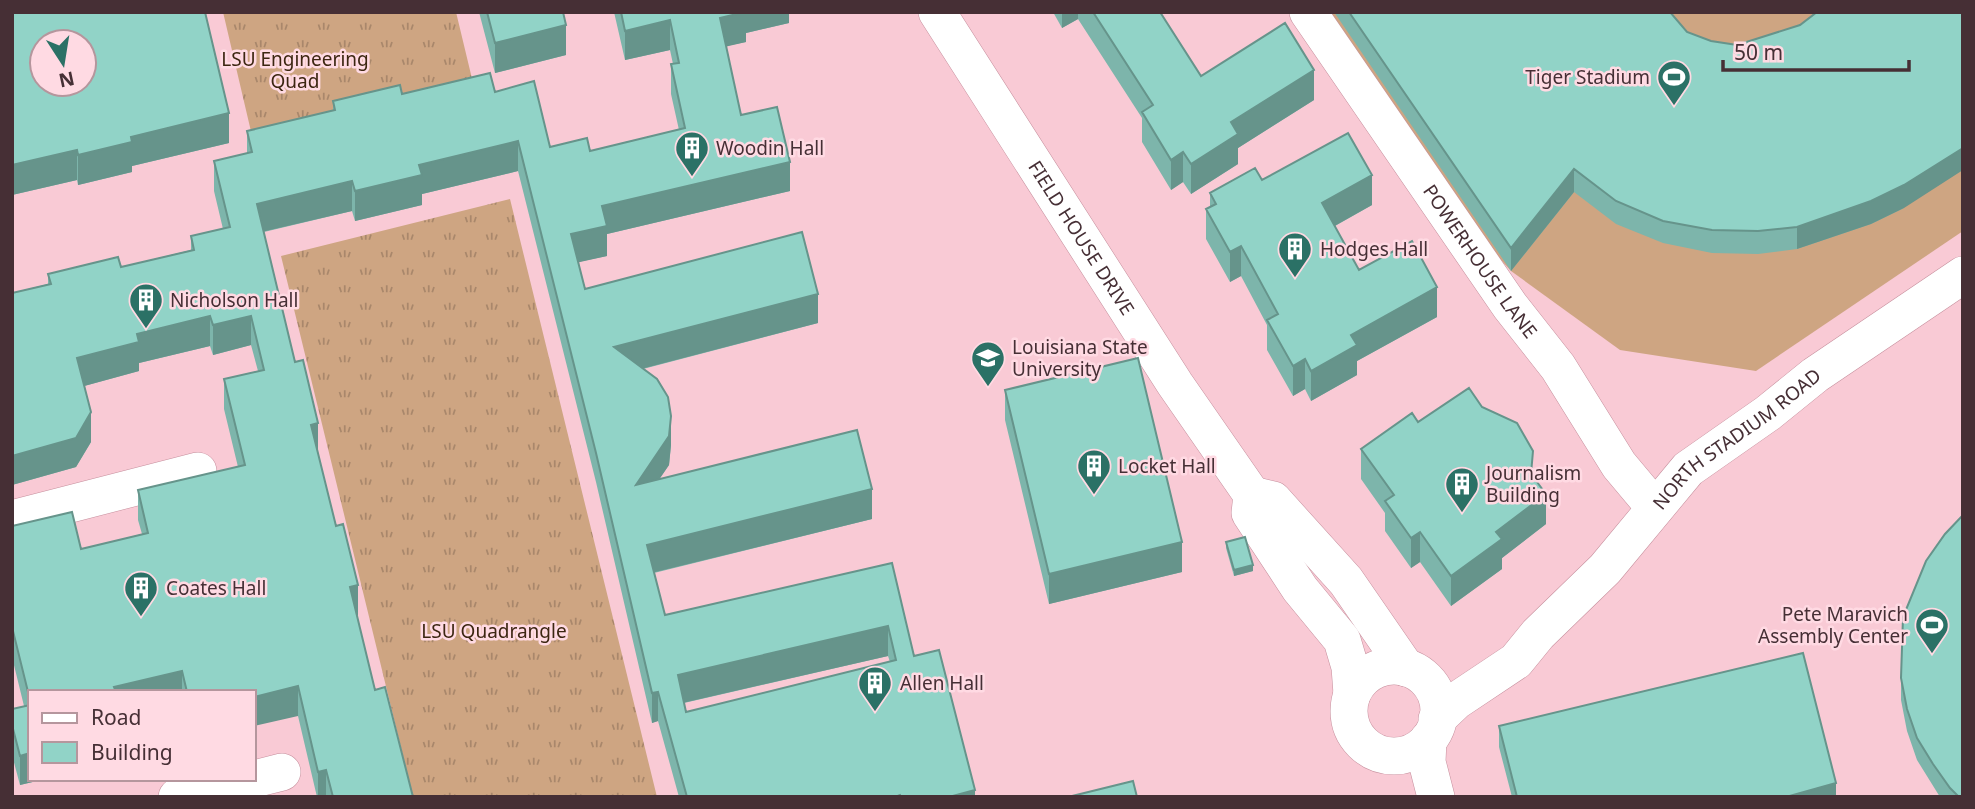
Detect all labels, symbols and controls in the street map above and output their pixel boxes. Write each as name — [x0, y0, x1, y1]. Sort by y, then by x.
north arrow — [28, 28, 98, 98]
scale bar — [1723, 28, 1909, 72]
text: 50 m — [1734, 38, 1783, 66]
park label: LSU Engineering Quad — [221, 46, 369, 94]
sports icon: Tiger Stadium — [1655, 58, 1693, 107]
place label: Tiger Stadium — [1525, 64, 1650, 90]
text: N — [56, 65, 77, 94]
building icon: Woodin Hall — [673, 129, 711, 178]
place label: Woodin Hall — [716, 135, 824, 161]
street label: FIELD HOUSE DRIVE — [1022, 156, 1141, 320]
street label: POWERHOUSE LANE — [1417, 179, 1543, 343]
building icon: Hodges Hall — [1276, 230, 1314, 279]
place label: Hodges Hall — [1320, 236, 1428, 262]
building icon: Nicholson Hall — [127, 281, 165, 330]
place label: Nicholson Hall — [170, 287, 298, 313]
place label: Louisiana State University — [1012, 334, 1148, 382]
school or university icon: Louisiana State University — [969, 339, 1007, 388]
street label: NORTH STADIUM ROAD — [1647, 362, 1826, 515]
building icon: Locket Hall — [1075, 447, 1113, 496]
place label: Locket Hall — [1118, 453, 1216, 479]
place label: Journalism Building — [1484, 460, 1581, 508]
building icon: Journalism Building — [1443, 465, 1481, 514]
building icon: Coates Hall — [122, 569, 160, 618]
place label: Coates Hall — [166, 575, 266, 601]
place label: Pete Maravich Assembly Center — [1758, 601, 1908, 649]
sports icon: Pete Maravich Assembly Center — [1913, 606, 1951, 655]
park label: LSU Quadrangle — [421, 618, 567, 644]
building icon: Allen Hall — [856, 664, 894, 713]
place label: Allen Hall — [900, 670, 984, 696]
legend — [28, 690, 256, 781]
text: Road — [91, 703, 141, 731]
text: Building — [91, 738, 173, 766]

